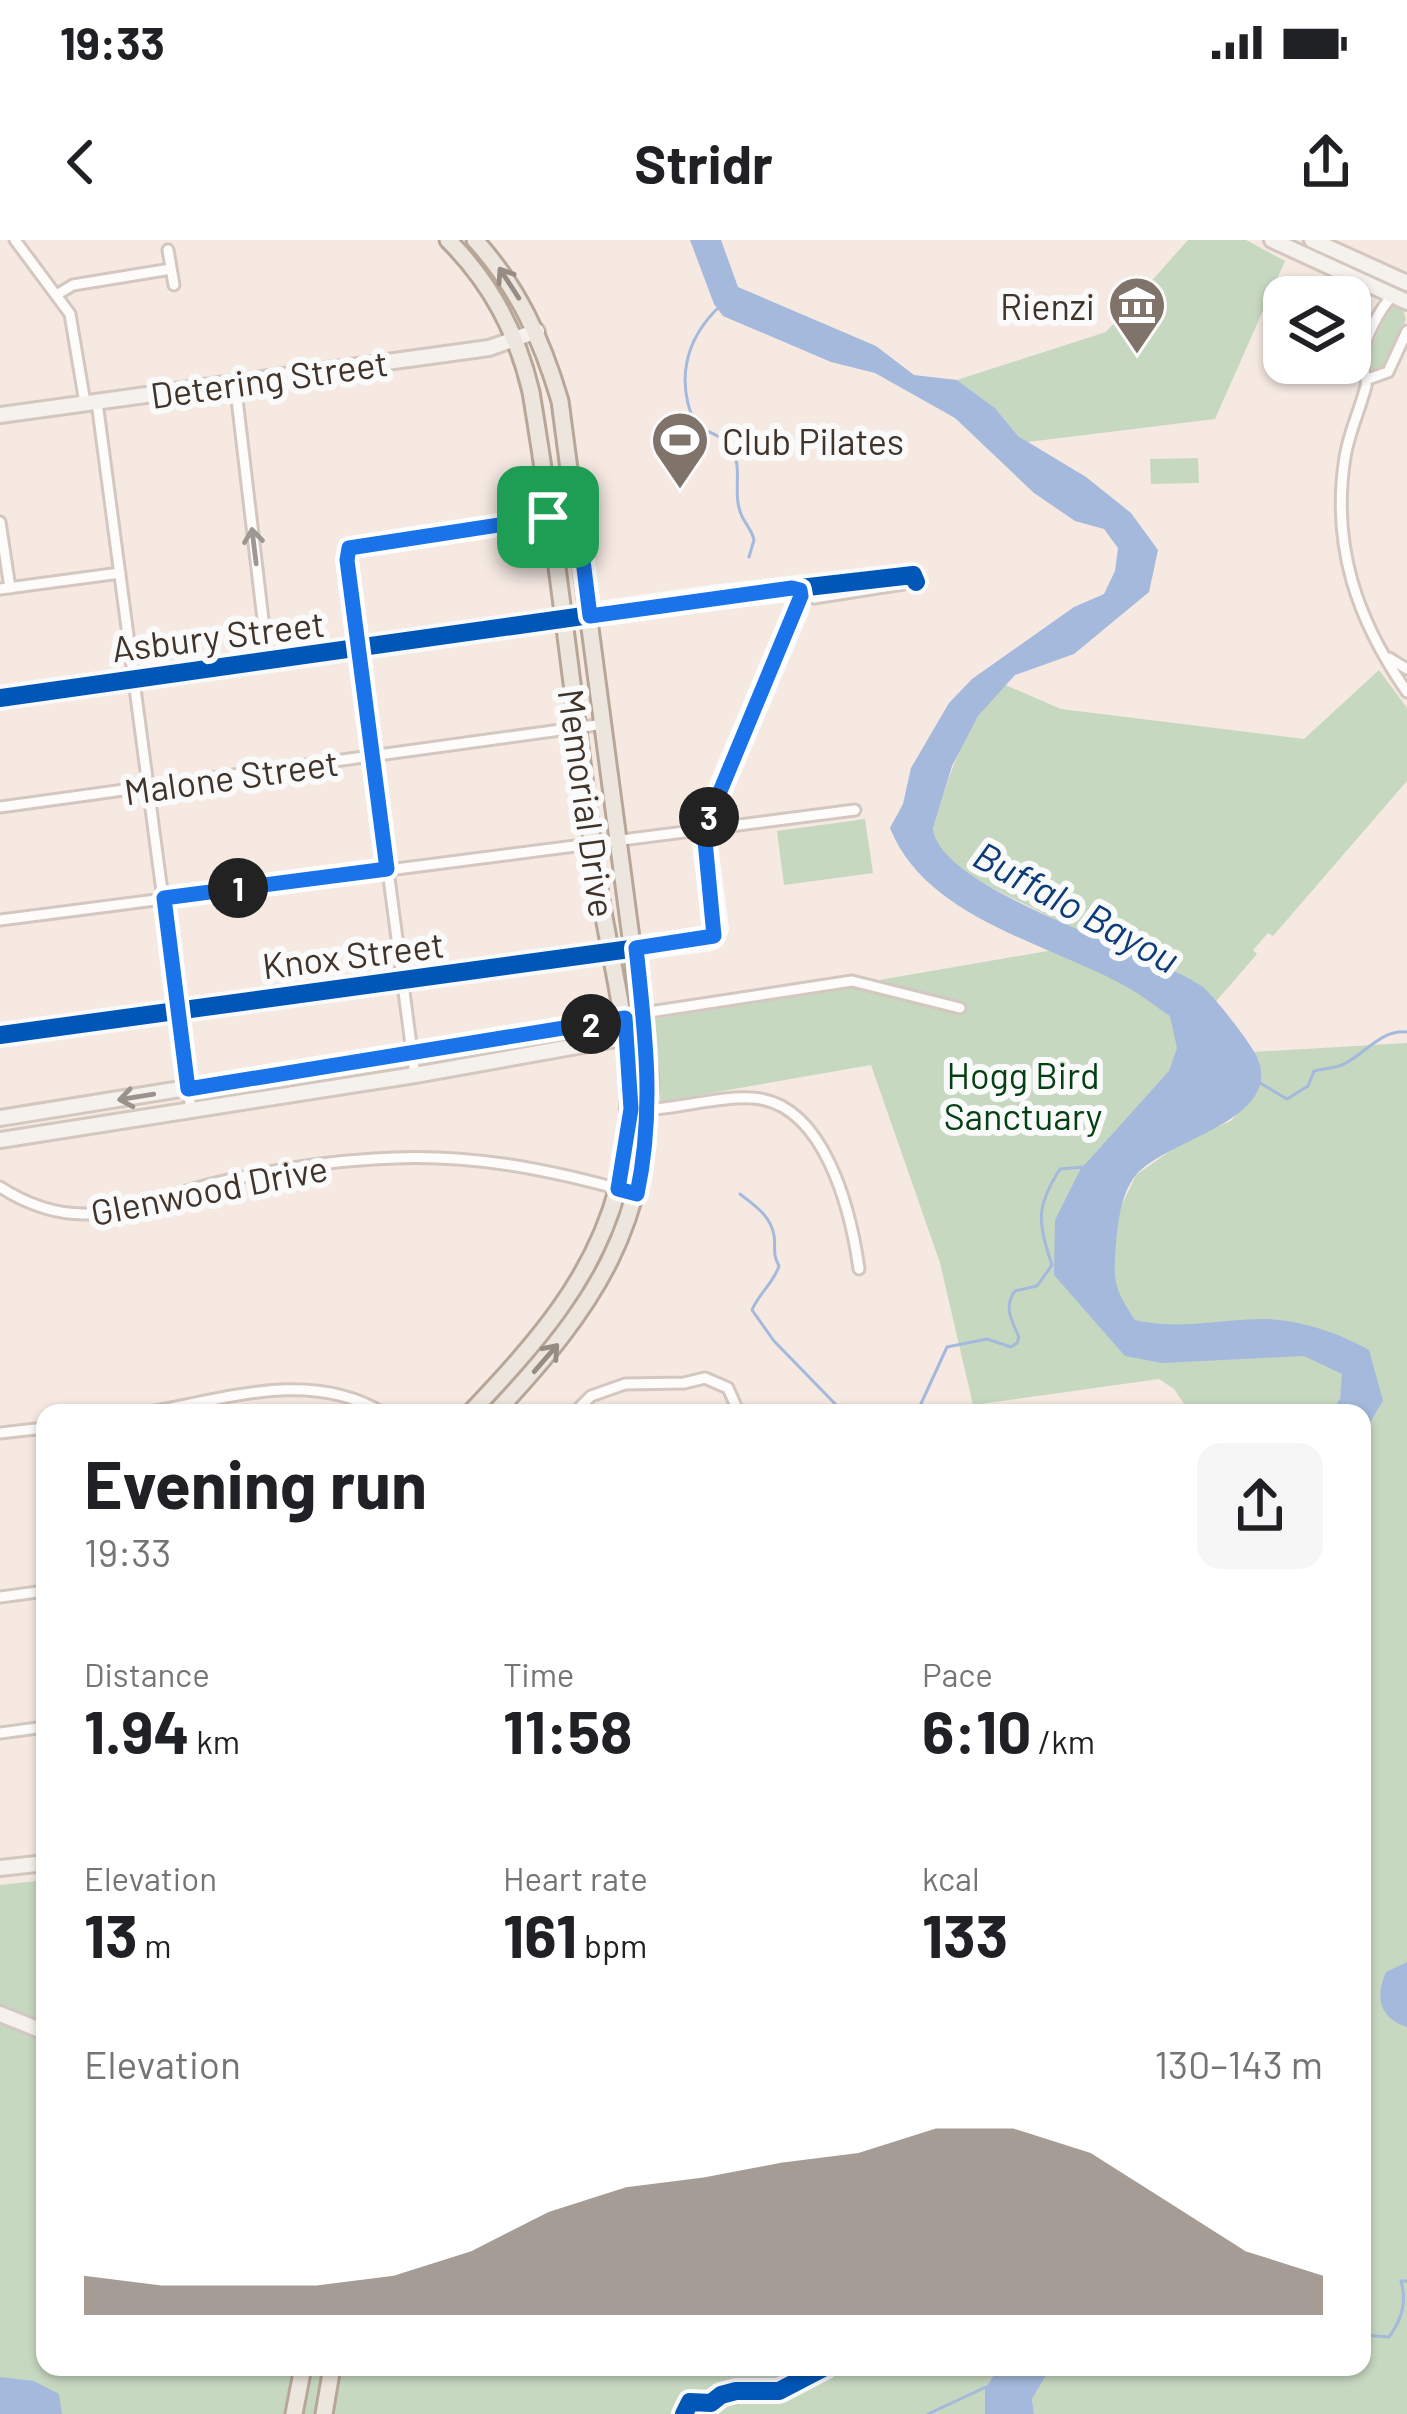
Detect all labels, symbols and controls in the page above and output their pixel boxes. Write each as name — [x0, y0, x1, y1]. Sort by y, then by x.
text: 19:33 — [60, 15, 165, 69]
icon: back — [48, 129, 114, 195]
icon: share — [1293, 129, 1359, 195]
text: Stridr — [634, 130, 773, 195]
one-way arrow — [497, 267, 522, 301]
museum icon: Rienzi — [1106, 274, 1168, 356]
map controls — [1263, 276, 1371, 384]
button: layers — [1263, 276, 1371, 384]
place label: Rienzi — [1000, 284, 1095, 327]
street label: Detering Street — [147, 340, 391, 416]
sports icon: Club Pilates — [649, 409, 711, 491]
place label: Club Pilates — [722, 419, 904, 462]
pin — [497, 466, 599, 568]
icon: arrive — [515, 484, 581, 550]
one-way arrow — [243, 527, 265, 566]
street label: Asbury Street — [109, 601, 327, 669]
street label: Memorial Drive — [551, 686, 625, 920]
street label: Malone Street — [121, 740, 341, 812]
pin: 3 — [679, 787, 739, 847]
text: 3 — [700, 797, 718, 837]
water label: Buffalo Bayou — [966, 830, 1188, 982]
pin: 1 — [208, 858, 268, 918]
text: 1 — [232, 868, 244, 908]
street label: Knox Street — [260, 922, 446, 986]
pin: 2 — [561, 994, 621, 1054]
text: 2 — [582, 1004, 600, 1044]
park label: Hogg Bird Sanctuary — [944, 1053, 1102, 1137]
one-way arrow — [118, 1086, 157, 1109]
street label: Glenwood Drive — [87, 1145, 331, 1233]
one-way arrow — [531, 1344, 559, 1374]
text: Evening run — [84, 1443, 427, 1522]
button: share — [1197, 1443, 1323, 1569]
text: 19:33 — [84, 1528, 171, 1575]
text: Distance — [84, 1654, 210, 1694]
text: Time — [503, 1654, 574, 1694]
text: Pace — [922, 1654, 993, 1694]
text: 1.94 — [84, 1694, 190, 1766]
text: 11:58 — [503, 1694, 633, 1766]
text: 6:10 — [922, 1694, 1032, 1766]
text: km — [190, 1721, 240, 1761]
text: /km — [1032, 1721, 1095, 1761]
text: Elevation — [84, 1858, 217, 1898]
text: Heart rate — [503, 1858, 648, 1898]
text: kcal — [922, 1858, 980, 1898]
text: 13 — [84, 1898, 138, 1970]
text: 161 — [503, 1898, 577, 1970]
text: 133 — [922, 1898, 1008, 1970]
text: m — [138, 1925, 172, 1965]
text: bpm — [577, 1925, 647, 1965]
text: Elevation — [84, 2040, 241, 2087]
text: 130–143 m — [1154, 2040, 1323, 2087]

